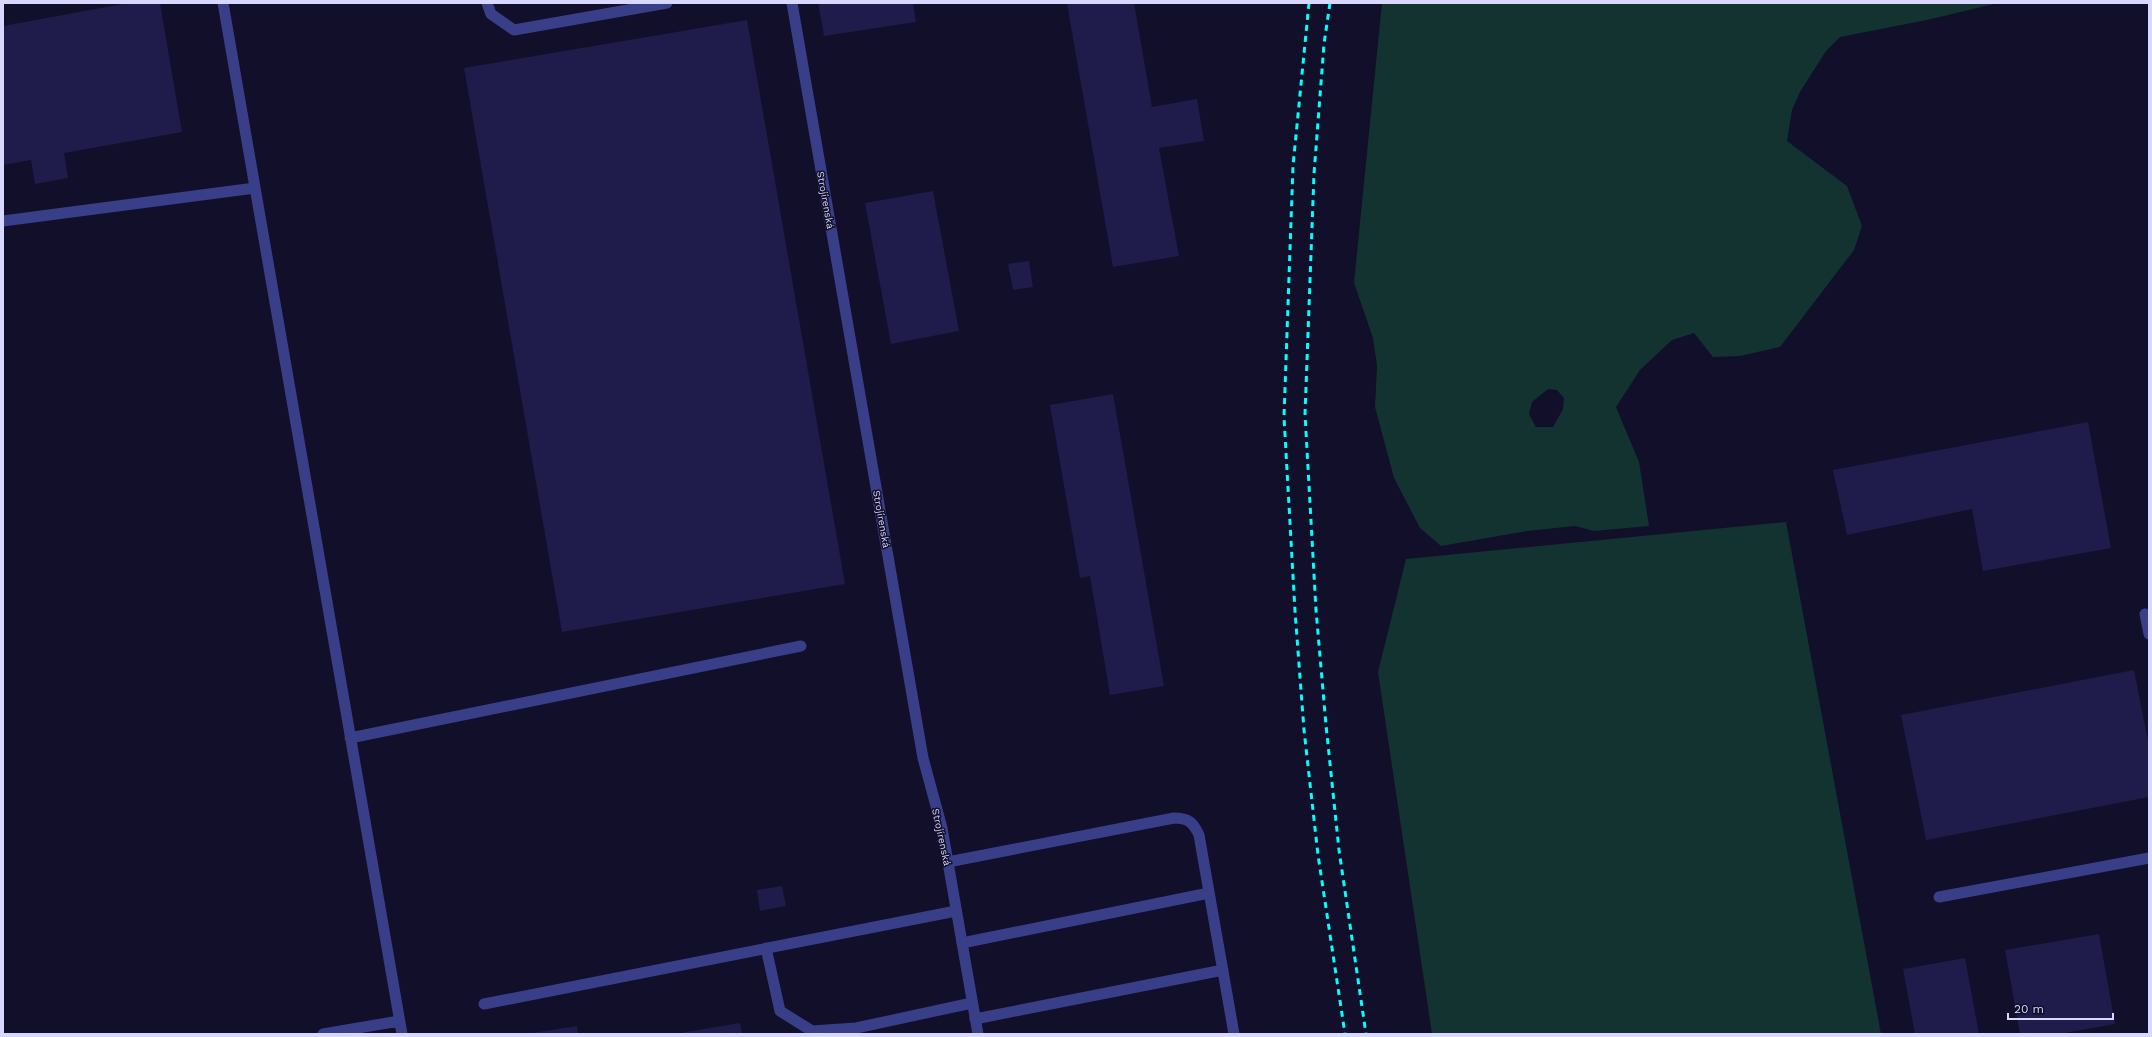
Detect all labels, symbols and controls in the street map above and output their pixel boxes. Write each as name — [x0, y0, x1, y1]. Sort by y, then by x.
street label: Strojírenská — [815, 170, 836, 230]
street label: Strojírenská — [871, 489, 892, 549]
street label: Strojírenská — [930, 807, 953, 867]
scale bar — [2008, 995, 2113, 1021]
text: 20 m — [2014, 1002, 2044, 1016]

